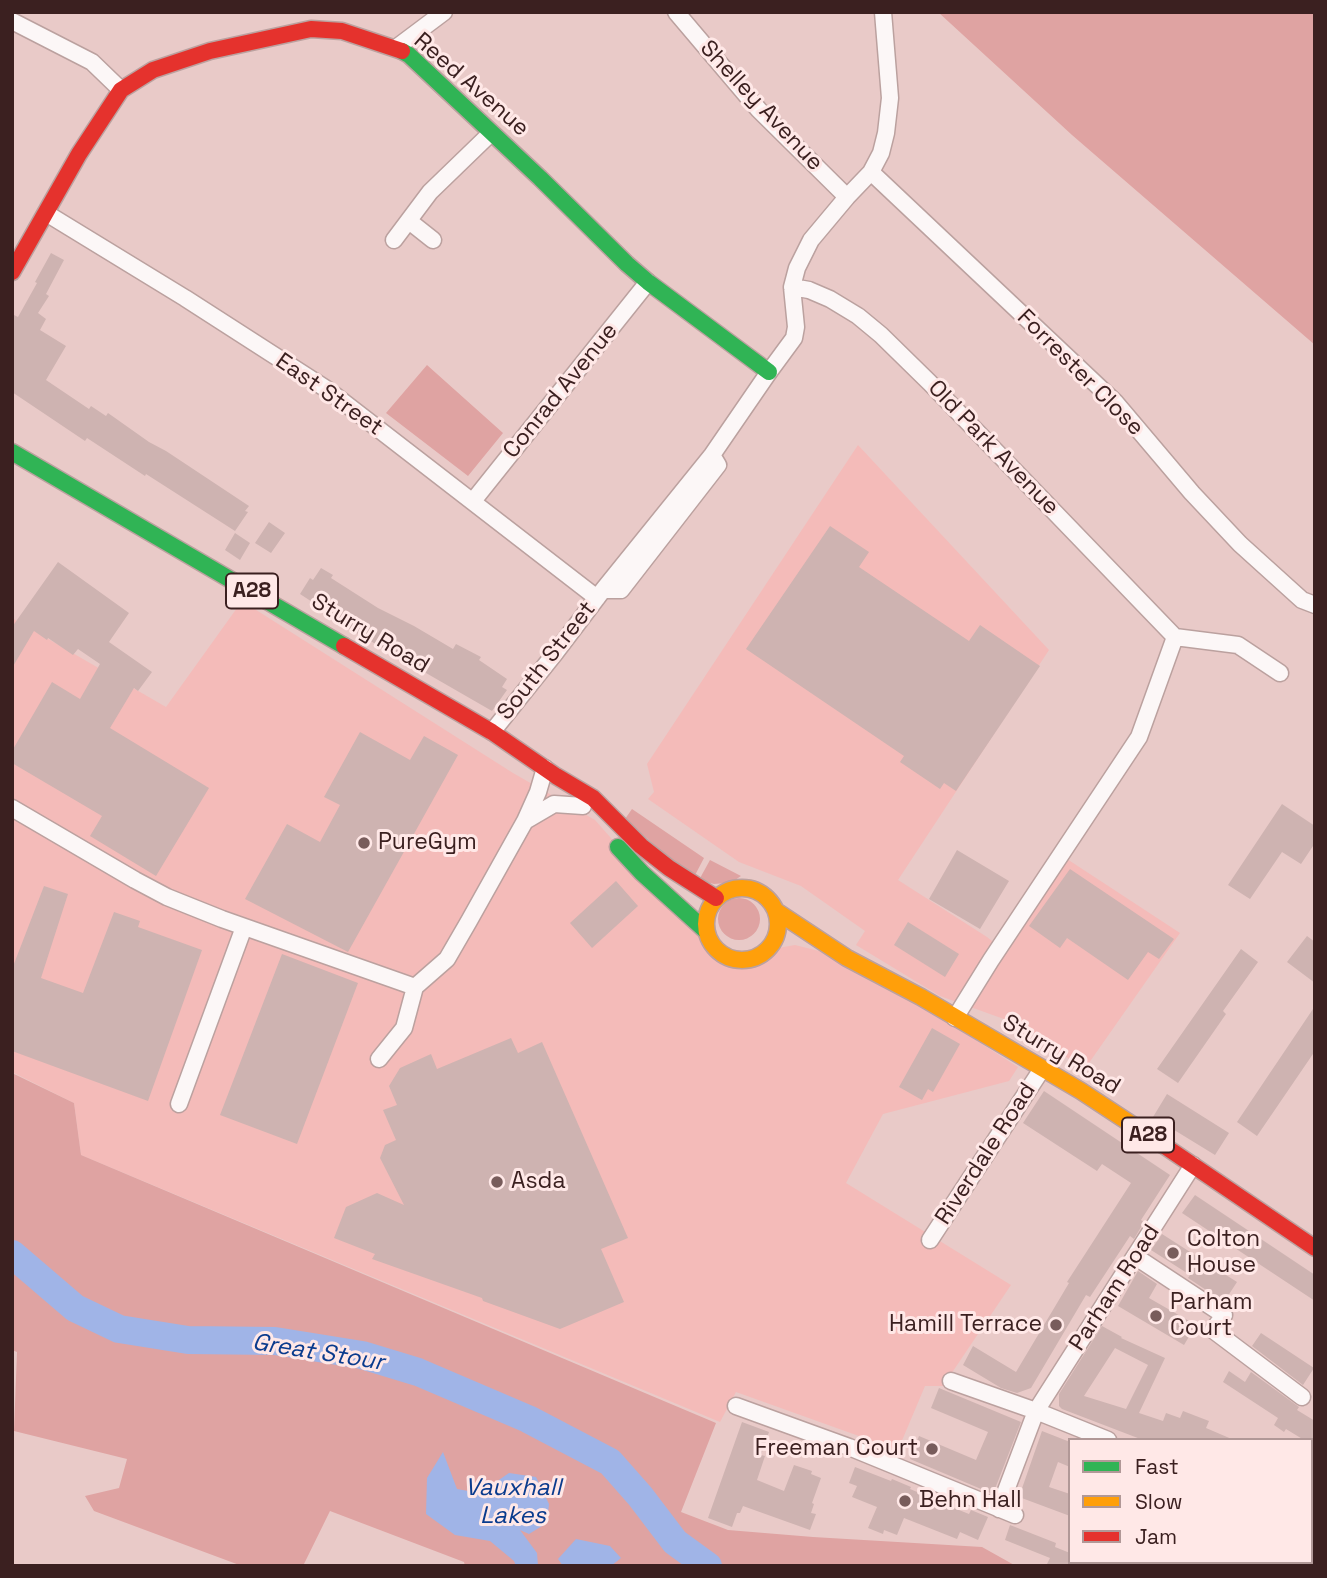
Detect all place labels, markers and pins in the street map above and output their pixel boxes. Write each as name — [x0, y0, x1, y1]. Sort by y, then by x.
place label: PureGym — [378, 829, 477, 857]
marker: PureGym — [356, 835, 372, 851]
place label: Asda — [511, 1168, 566, 1196]
marker: Asda — [489, 1174, 505, 1190]
place label: Colton House — [1187, 1226, 1260, 1280]
marker: Colton House — [1165, 1245, 1181, 1261]
place label: Parham Court — [1170, 1289, 1253, 1343]
marker: Parham Court — [1148, 1308, 1164, 1324]
place label: Hamill Terrace — [889, 1311, 1042, 1339]
marker: Hamill Terrace — [1048, 1317, 1064, 1333]
place label: Freeman Court — [755, 1435, 918, 1463]
marker: Freeman Court — [924, 1441, 940, 1457]
place label: Behn Hall — [919, 1487, 1022, 1515]
marker: Behn Hall — [897, 1493, 913, 1509]

